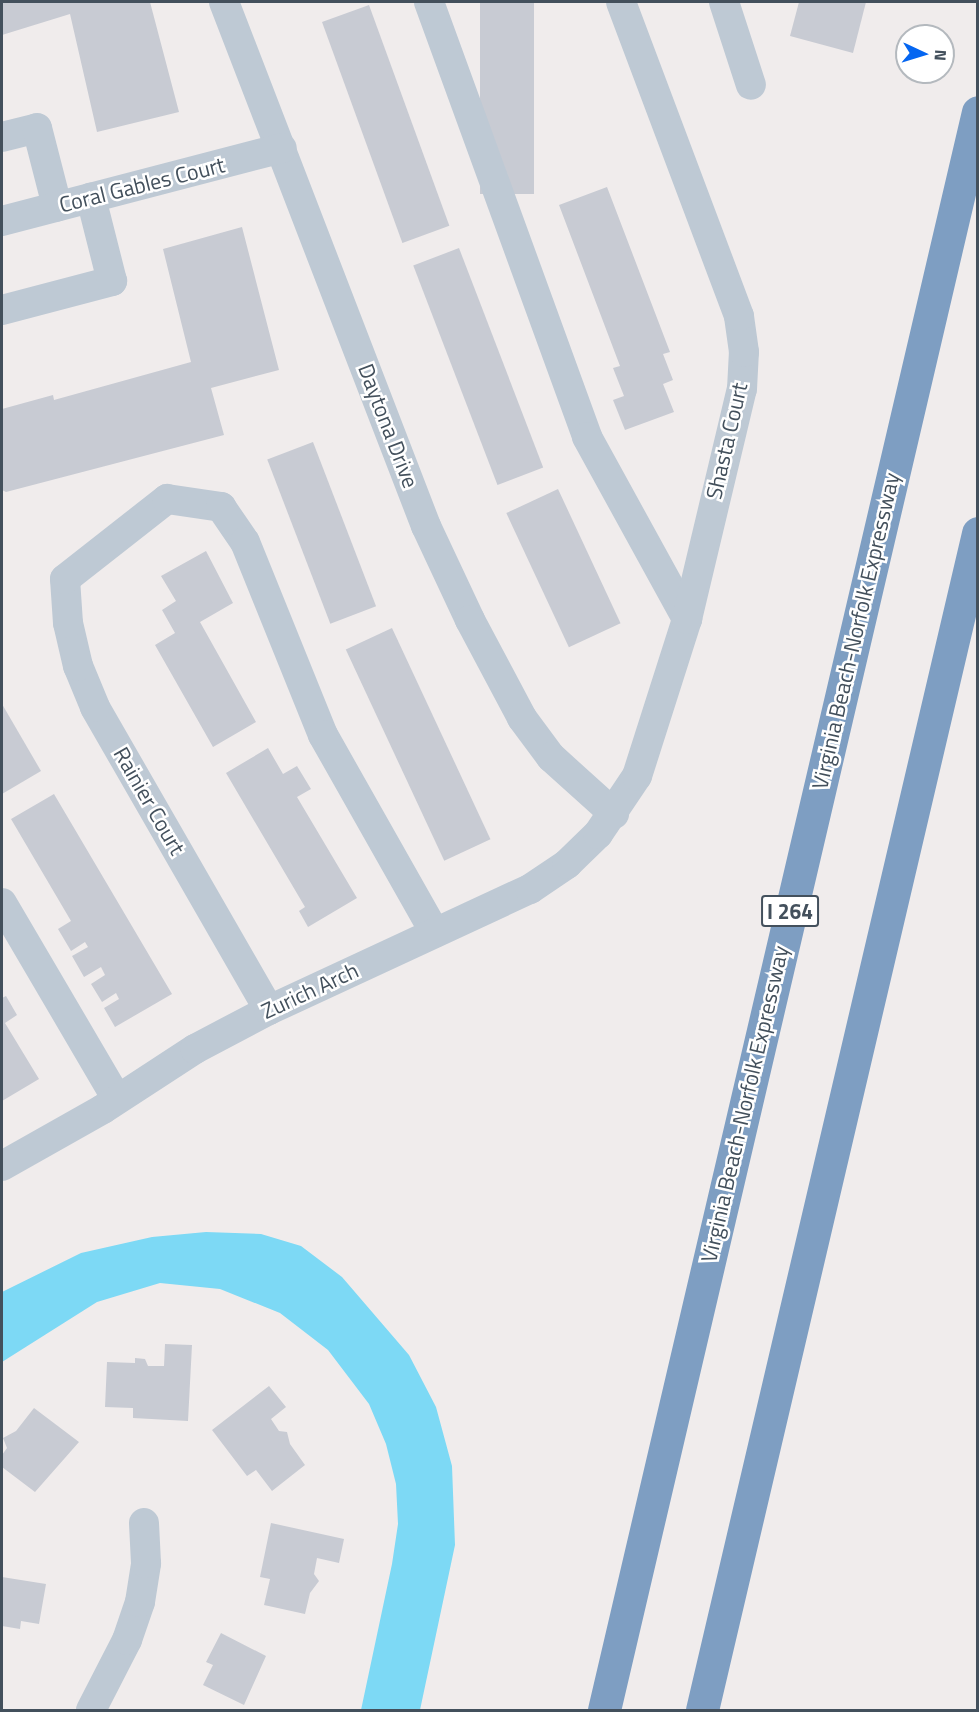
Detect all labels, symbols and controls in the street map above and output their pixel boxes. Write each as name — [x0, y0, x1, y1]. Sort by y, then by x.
north arrow — [895, 24, 955, 84]
text: N — [929, 49, 953, 61]
street label: Coral Gables Court — [56, 152, 228, 218]
street label: Daytona Drive — [352, 360, 424, 492]
street label: Shasta Court — [701, 380, 753, 502]
street label: Virginia Beach-Norfolk Expressway — [807, 470, 905, 792]
street label: Rainier Court — [108, 742, 190, 860]
road number: I 264 — [760, 893, 820, 929]
street label: Virginia Beach-Norfolk Expressway — [696, 943, 794, 1265]
street label: Zurich Arch — [257, 957, 363, 1025]

